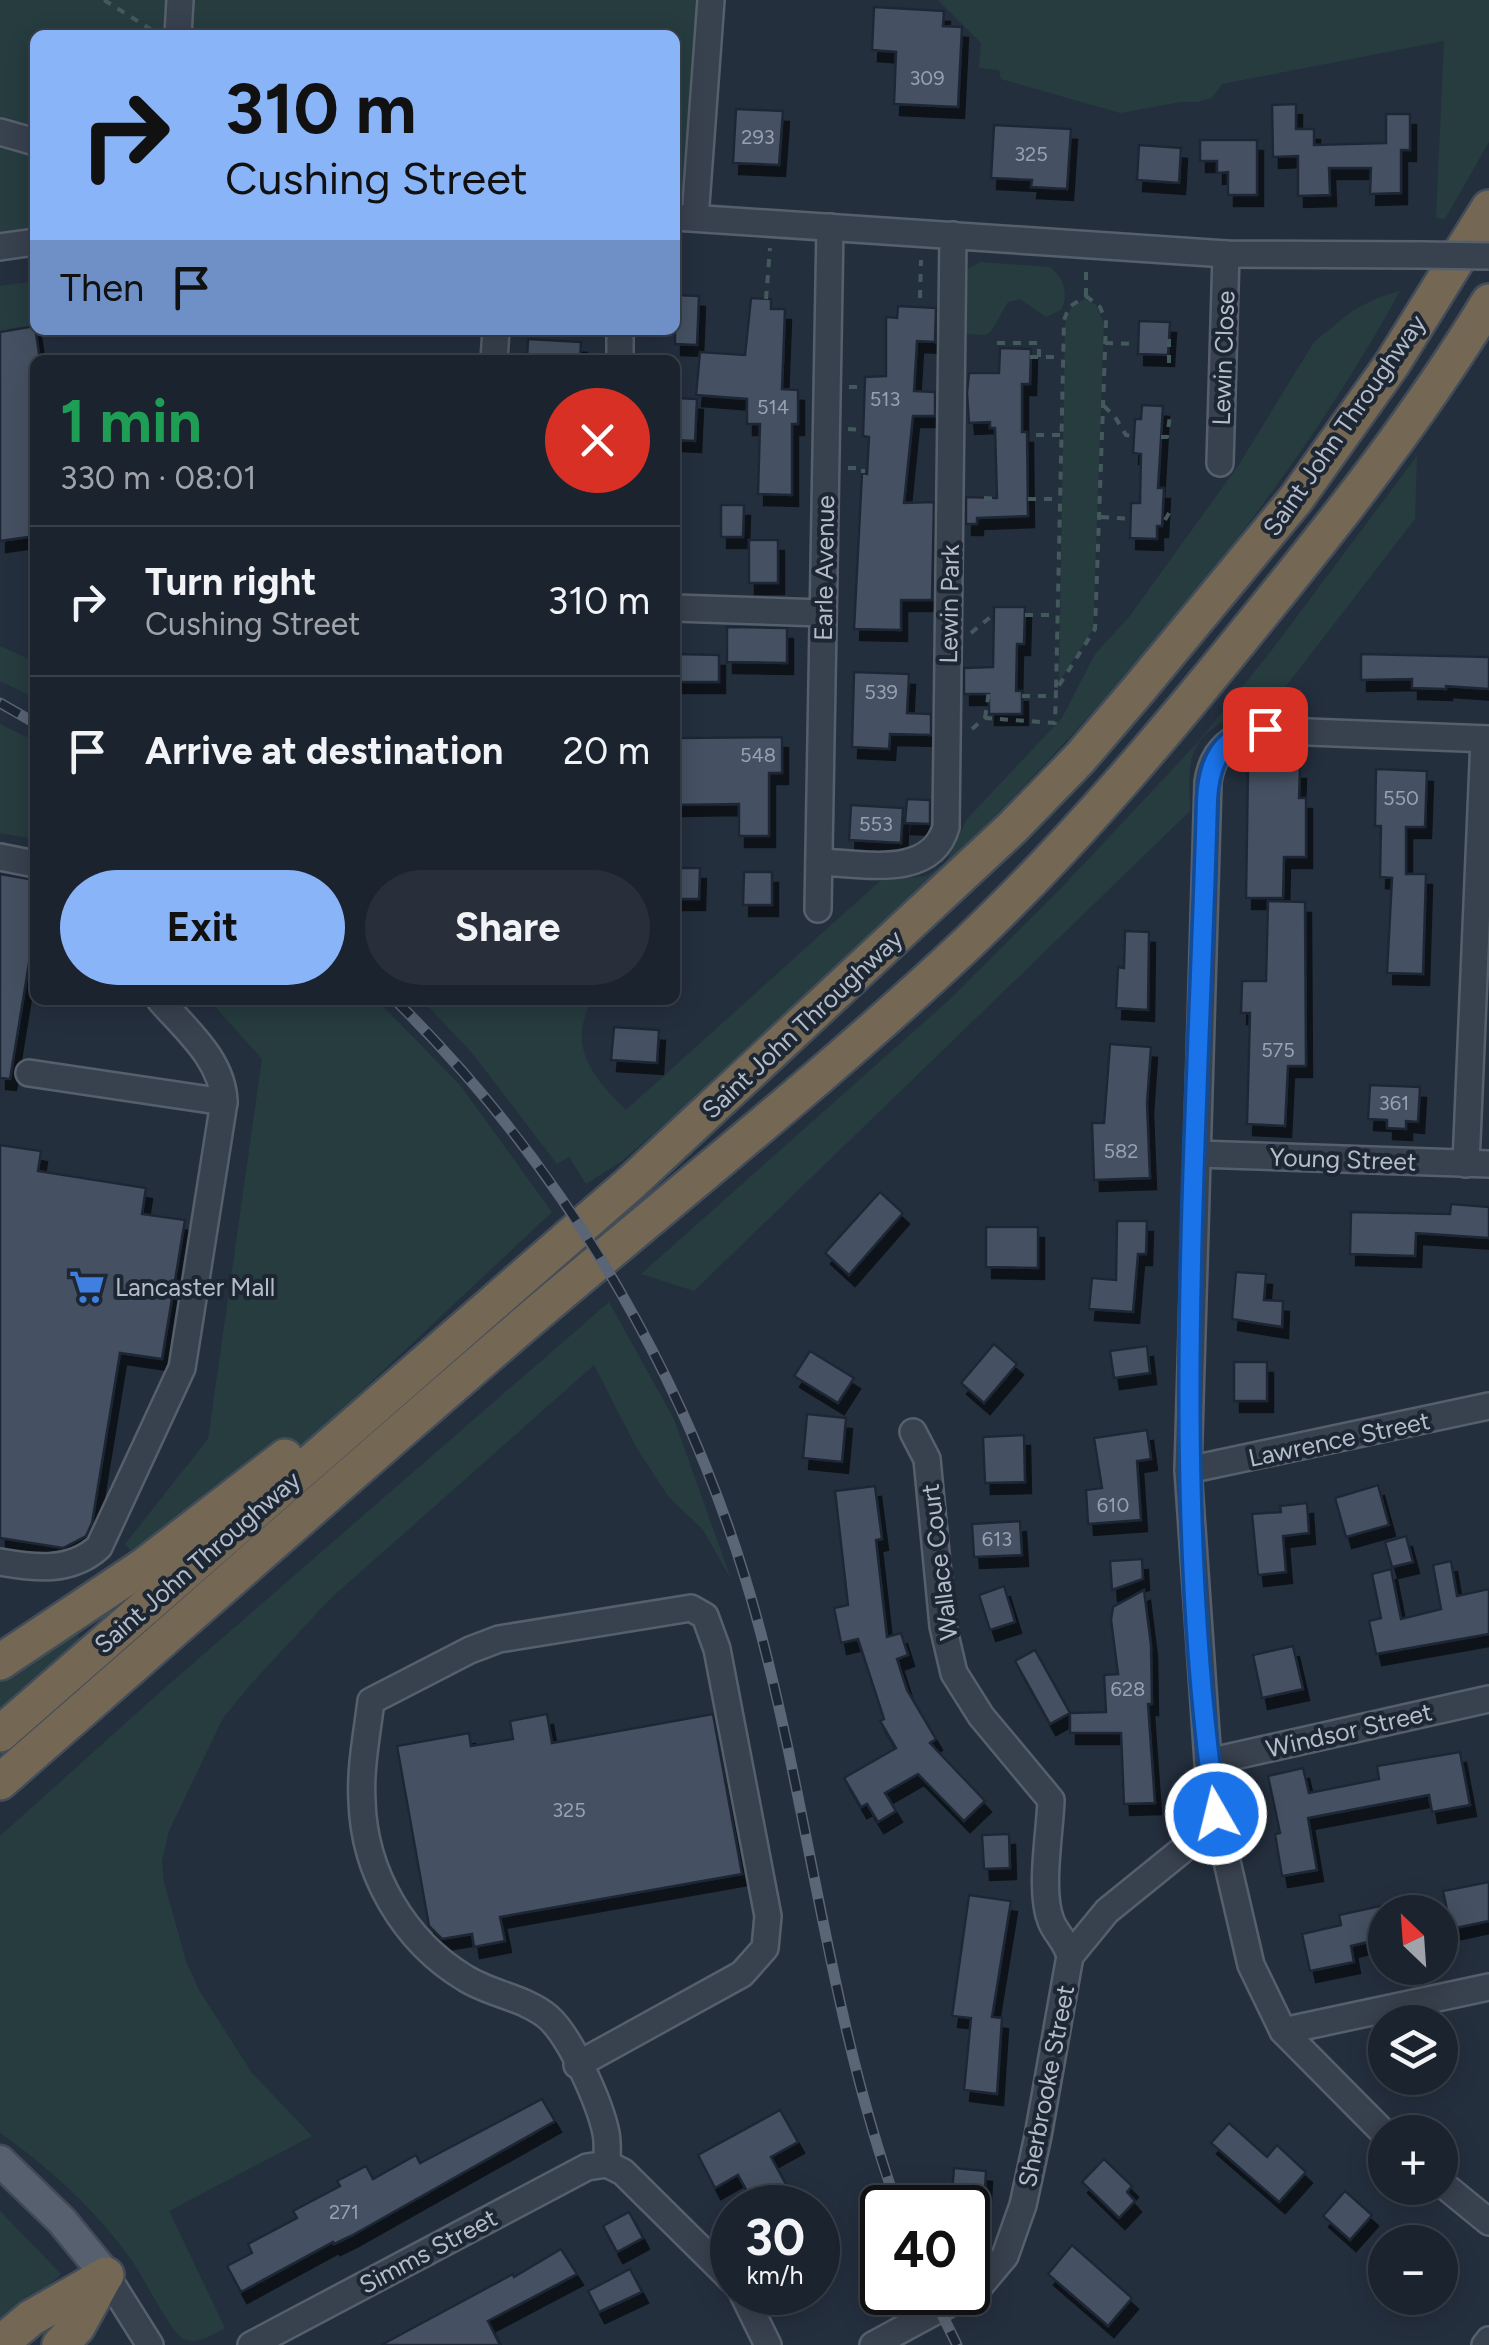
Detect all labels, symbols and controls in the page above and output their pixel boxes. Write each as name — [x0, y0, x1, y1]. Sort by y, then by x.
text: 310 m — [225, 66, 417, 151]
house number: 309 — [909, 66, 945, 90]
icon: right — [60, 70, 190, 200]
house number: 293 — [741, 125, 775, 149]
house number: 325 — [1014, 142, 1048, 166]
text: Cushing Street — [225, 151, 528, 205]
icon: arrive — [164, 260, 219, 315]
text: Then — [60, 265, 144, 311]
street label: Lewin Close — [1206, 290, 1240, 426]
street label: Saint John Throughway — [1256, 309, 1432, 541]
text: 1 min — [60, 385, 202, 457]
house number: 513 — [870, 387, 900, 411]
button: close — [545, 388, 650, 493]
house number: 514 — [757, 395, 789, 419]
text: 330 m · 08:01 — [60, 459, 256, 497]
street label: Earle Avenue — [808, 495, 840, 641]
street label: Lewin Park — [933, 543, 965, 664]
text: Turn right — [145, 559, 317, 605]
icon: right — [60, 574, 115, 629]
text: 310 m — [548, 578, 650, 624]
text: Cushing Street — [145, 605, 360, 643]
house number: 539 — [864, 680, 898, 704]
pin — [1223, 687, 1308, 772]
icon: arrive — [1238, 702, 1293, 757]
icon: arrive — [60, 724, 115, 779]
text: Arrive at destination — [145, 728, 503, 774]
text: 20 m — [563, 728, 650, 774]
house number: 548 — [740, 743, 776, 767]
house number: 550 — [1383, 786, 1419, 810]
house number: 553 — [859, 812, 893, 836]
button: Exit — [60, 870, 345, 985]
button: Share — [365, 870, 650, 985]
street label: Saint John Throughway — [696, 923, 908, 1125]
house number: 575 — [1261, 1038, 1295, 1062]
house number: 361 — [1379, 1091, 1409, 1115]
house number: 582 — [1104, 1139, 1138, 1163]
street label: Young Street — [1269, 1141, 1417, 1177]
supermarket icon: Lancaster Mall — [68, 1268, 106, 1306]
place label: Lancaster Mall — [115, 1272, 275, 1302]
street label: Lawrence Street — [1246, 1405, 1432, 1473]
street label: Saint John Throughway — [88, 1464, 306, 1660]
street label: Wallace Court — [915, 1482, 963, 1642]
house number: 610 — [1097, 1493, 1129, 1517]
house number: 613 — [982, 1527, 1012, 1551]
house number: 628 — [1111, 1677, 1145, 1701]
street label: Windsor Street — [1263, 1696, 1435, 1764]
position arrow — [1164, 1762, 1268, 1866]
house number: 325 — [552, 1798, 586, 1822]
north arrow — [1368, 1895, 1458, 1985]
map controls — [1368, 1895, 1458, 2315]
street label: Sherbrooke Street — [1012, 1982, 1080, 2190]
button: layers — [1368, 2005, 1458, 2095]
button: + — [1368, 2115, 1458, 2205]
speed limit sign: 40 — [860, 2185, 990, 2315]
house number: 271 — [329, 2200, 359, 2224]
street label: Simms Street — [354, 2202, 502, 2300]
text: 30 — [745, 2207, 805, 2268]
button: − — [1368, 2225, 1458, 2315]
text: km/h — [746, 2260, 804, 2290]

